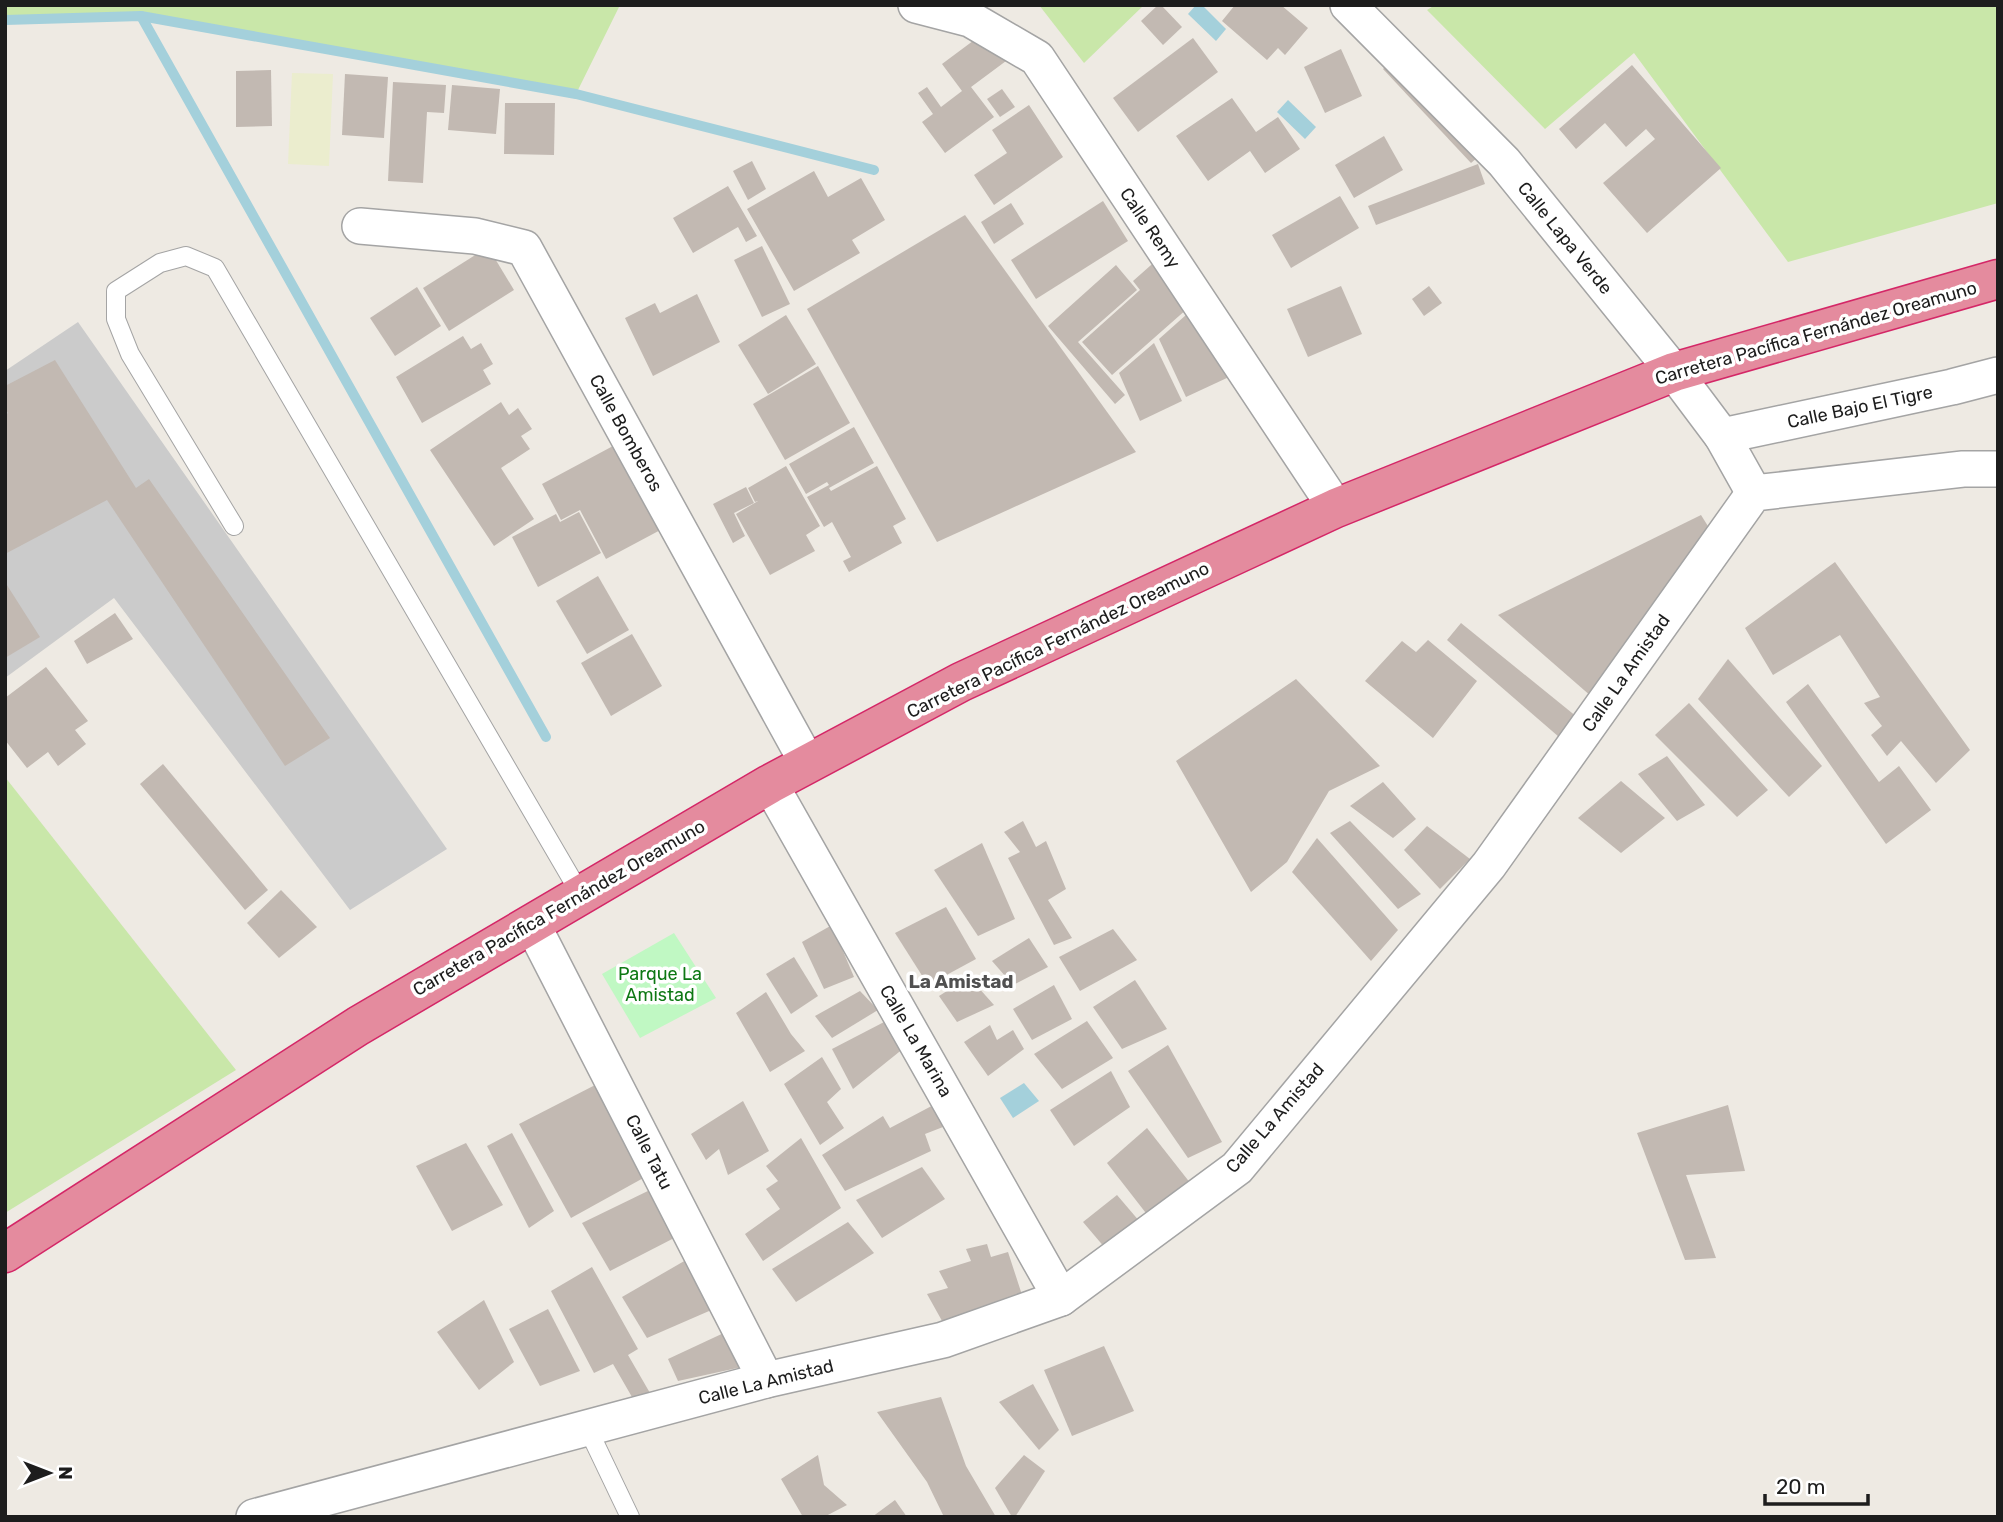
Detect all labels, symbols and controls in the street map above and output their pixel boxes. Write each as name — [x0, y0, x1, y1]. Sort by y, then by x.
street label: Calle Lapa Verde — [1513, 177, 1617, 299]
street label: Calle Remy — [1115, 183, 1185, 273]
street label: Carretera Pacífica Fernández Oreamuno — [1653, 276, 1979, 390]
street label: Calle Bomberos — [585, 371, 667, 495]
street label: Calle Bajo El Tigre — [1785, 381, 1935, 433]
street label: Carretera Pacífica Fernández Oreamuno — [903, 557, 1213, 723]
street label: Calle La Amistad — [1577, 610, 1675, 736]
street label: Carretera Pacífica Fernández Oreamuno — [409, 815, 709, 1001]
park label: Parque La Amistad — [618, 963, 702, 1006]
district label: La Amistad — [908, 970, 1014, 993]
street label: Calle La Marina — [875, 981, 957, 1101]
street label: Calle La Amistad — [1221, 1059, 1329, 1177]
street label: Calle Tatu — [621, 1111, 677, 1193]
street label: Calle La Amistad — [696, 1355, 836, 1409]
north arrow — [14, 1438, 84, 1508]
scale bar — [1765, 1462, 1868, 1506]
text: N — [54, 1466, 77, 1480]
text: 20 m — [1776, 1474, 1825, 1499]

